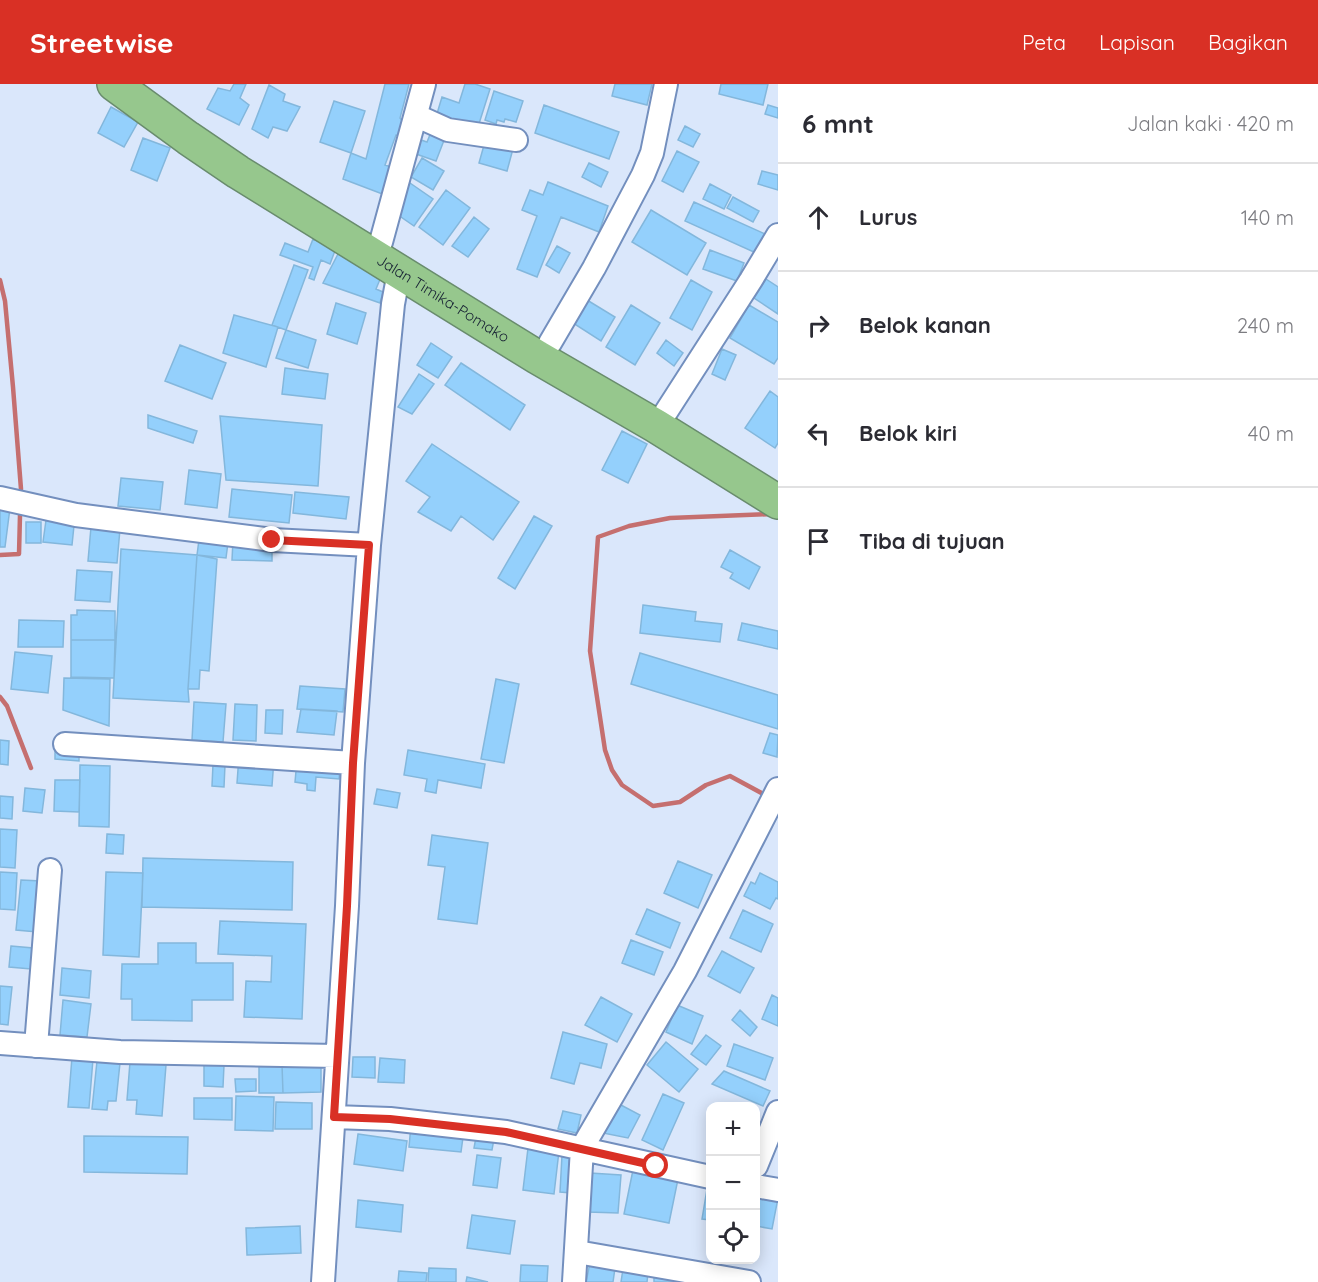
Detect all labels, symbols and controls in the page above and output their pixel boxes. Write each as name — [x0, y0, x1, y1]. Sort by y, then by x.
text: Streetwise — [30, 25, 173, 60]
text: Peta — [1022, 29, 1066, 55]
text: Lapisan — [1099, 29, 1175, 55]
text: Bagikan — [1208, 29, 1288, 55]
text: 6 mnt — [802, 107, 874, 140]
text: Jalan kaki · 420 m — [1127, 111, 1294, 136]
icon: ahead — [802, 201, 835, 234]
text: Lurus — [859, 203, 917, 231]
text: 140 m — [1241, 205, 1294, 230]
street label: Jalan Timika-Pomako — [373, 250, 513, 347]
icon: right — [802, 309, 835, 342]
text: Belok kanan — [859, 311, 991, 339]
text: 240 m — [1237, 313, 1294, 338]
icon: left — [802, 417, 835, 450]
text: Belok kiri — [859, 419, 957, 447]
text: 40 m — [1248, 421, 1294, 446]
icon: arrive — [802, 525, 835, 558]
route end — [258, 526, 284, 552]
text: Tiba di tujuan — [859, 527, 1005, 555]
map controls — [706, 1102, 760, 1264]
button: + — [706, 1102, 760, 1156]
route start — [642, 1152, 668, 1178]
button: − — [706, 1156, 760, 1210]
button: locate — [706, 1210, 760, 1264]

